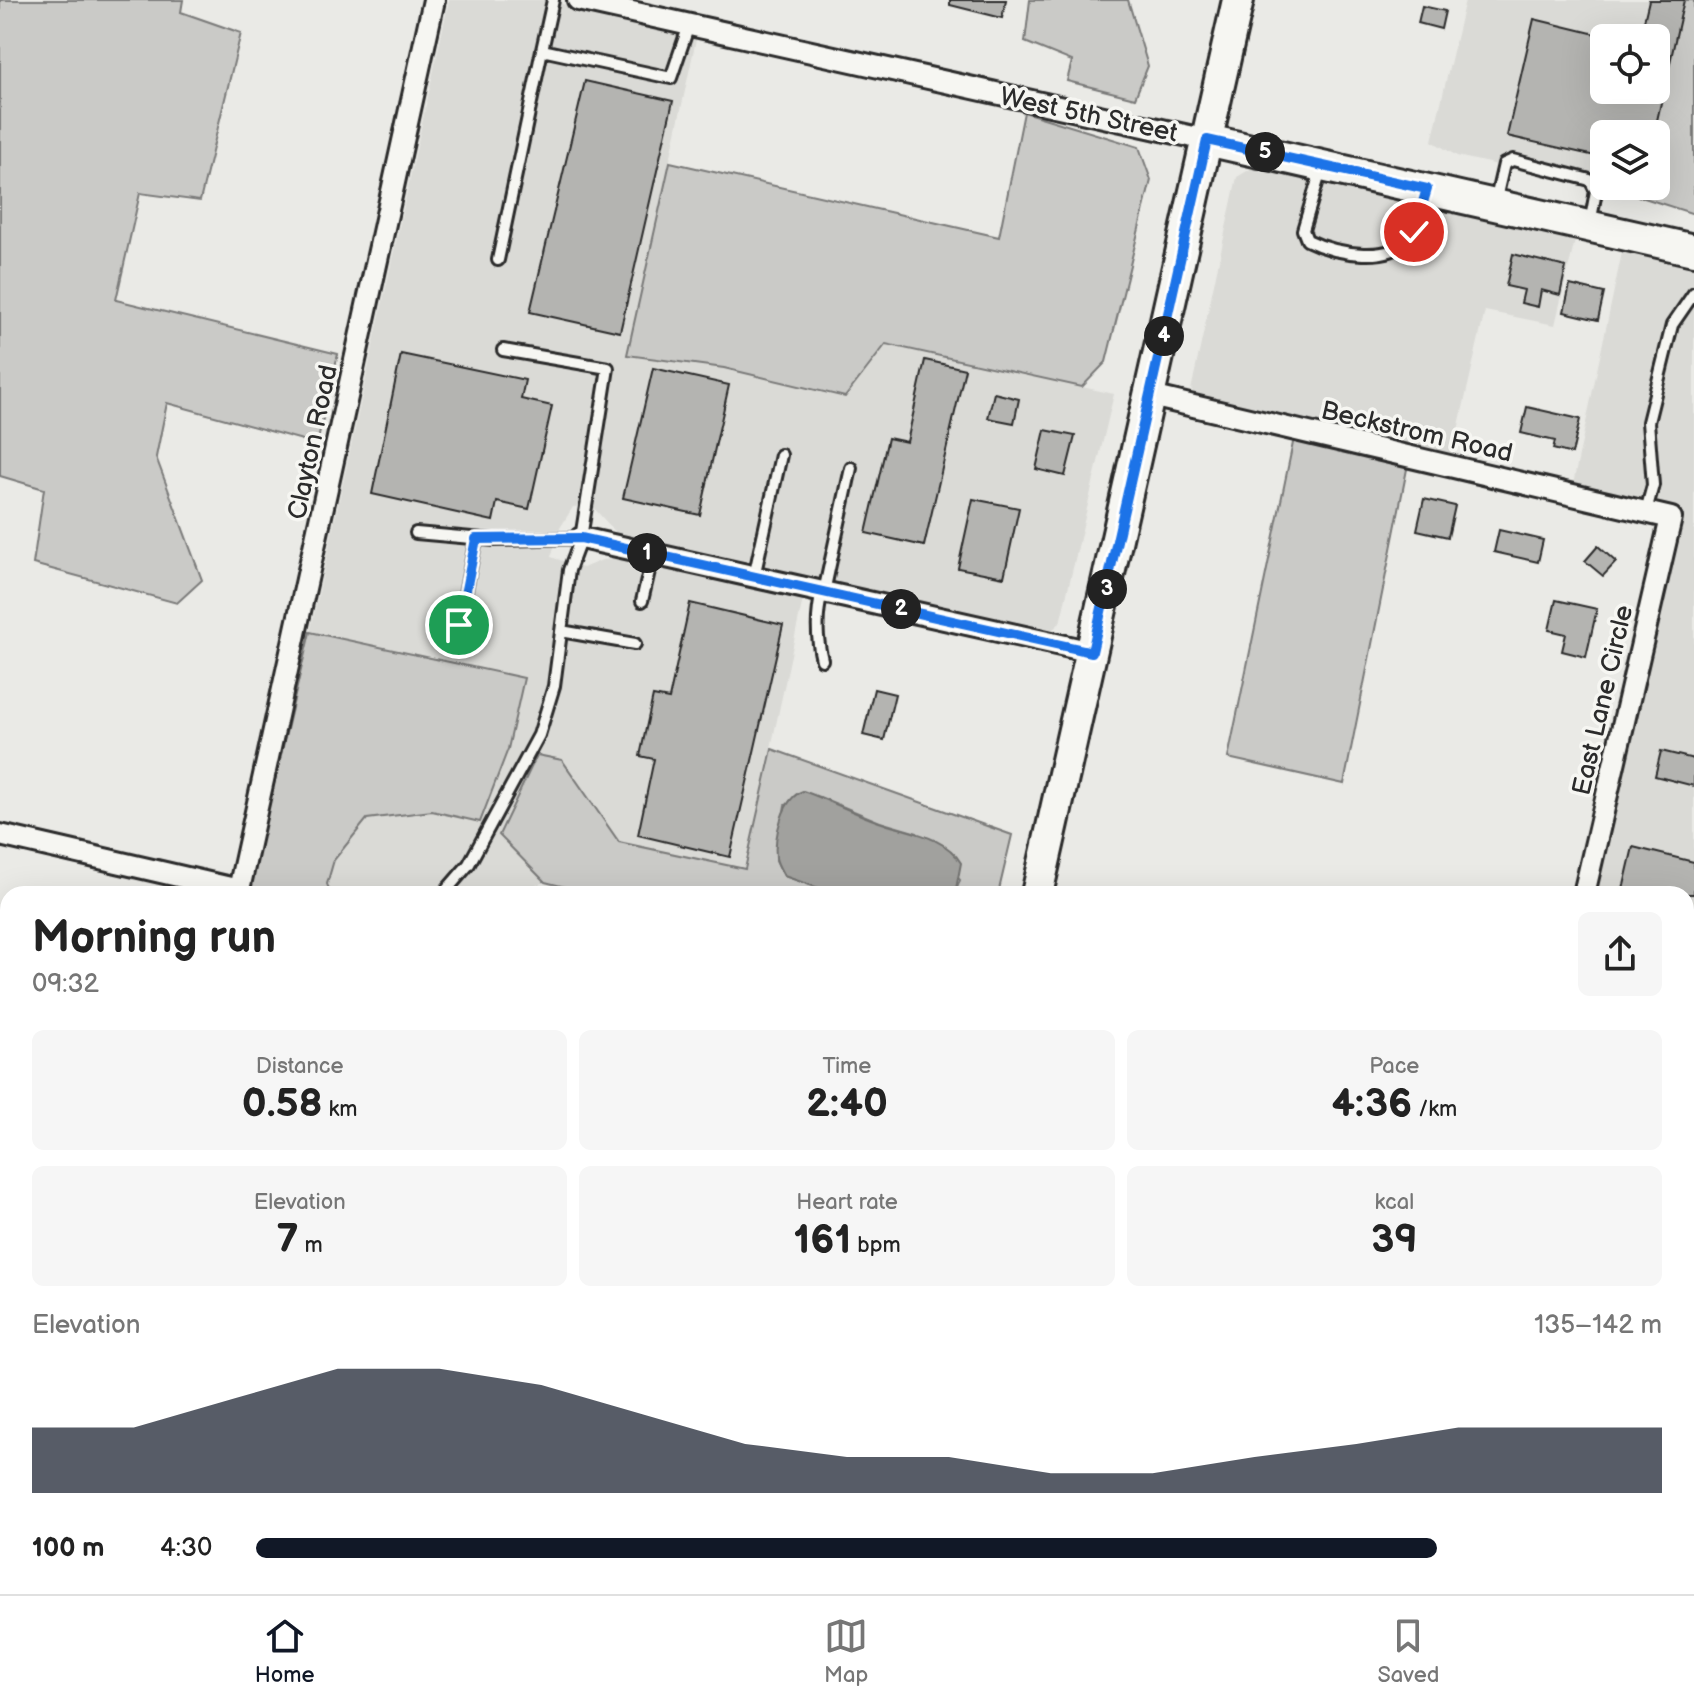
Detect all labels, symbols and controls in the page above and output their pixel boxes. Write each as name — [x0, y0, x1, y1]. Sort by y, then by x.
map controls — [1590, 24, 1670, 200]
button: locate — [1590, 24, 1670, 104]
street label: West 5th Street — [997, 82, 1180, 149]
button: layers — [1590, 120, 1670, 200]
pin: 5 — [1245, 132, 1285, 172]
text: 5 — [1259, 138, 1271, 165]
pin — [1380, 198, 1448, 266]
icon: check — [1392, 210, 1436, 254]
pin: 4 — [1144, 316, 1184, 356]
text: 4 — [1158, 322, 1170, 349]
street label: Clayton Road — [282, 362, 345, 522]
street label: Beckstrom Road — [1318, 395, 1515, 470]
pin: 1 — [627, 533, 667, 573]
text: 1 — [642, 539, 652, 566]
pin: 3 — [1087, 569, 1127, 609]
text: 3 — [1101, 575, 1113, 602]
pin: 2 — [881, 589, 921, 629]
pin — [425, 591, 493, 659]
text: 2 — [894, 595, 908, 622]
street label: East Lane Circle — [1567, 602, 1640, 798]
icon: arrive — [437, 603, 481, 647]
text: Morning run — [32, 912, 276, 965]
button: share — [1578, 912, 1662, 996]
text: 09:32 — [32, 969, 99, 1000]
text: Distance — [256, 1053, 344, 1080]
text: Time — [823, 1053, 871, 1080]
text: Pace — [1369, 1053, 1419, 1080]
text: 0.58 — [242, 1080, 323, 1128]
text: 2:40 — [806, 1080, 888, 1128]
text: 4:36 — [1332, 1080, 1412, 1128]
text: km — [323, 1096, 358, 1123]
text: /km — [1412, 1096, 1457, 1123]
text: Elevation — [254, 1189, 346, 1216]
text: Heart rate — [796, 1189, 898, 1216]
text: kcal — [1375, 1189, 1414, 1216]
text: 7 — [277, 1216, 299, 1264]
text: 161 — [793, 1216, 851, 1264]
text: 39 — [1371, 1216, 1418, 1264]
text: m — [299, 1232, 323, 1259]
text: bpm — [851, 1232, 901, 1259]
text: Elevation — [32, 1310, 140, 1341]
text: 135–142 m — [1534, 1310, 1662, 1341]
text: 100 m — [32, 1533, 105, 1564]
text: 4:30 — [160, 1533, 212, 1564]
tab: Home — [255, 1614, 315, 1689]
tab: Map — [824, 1614, 868, 1689]
tab: Saved — [1378, 1614, 1439, 1689]

